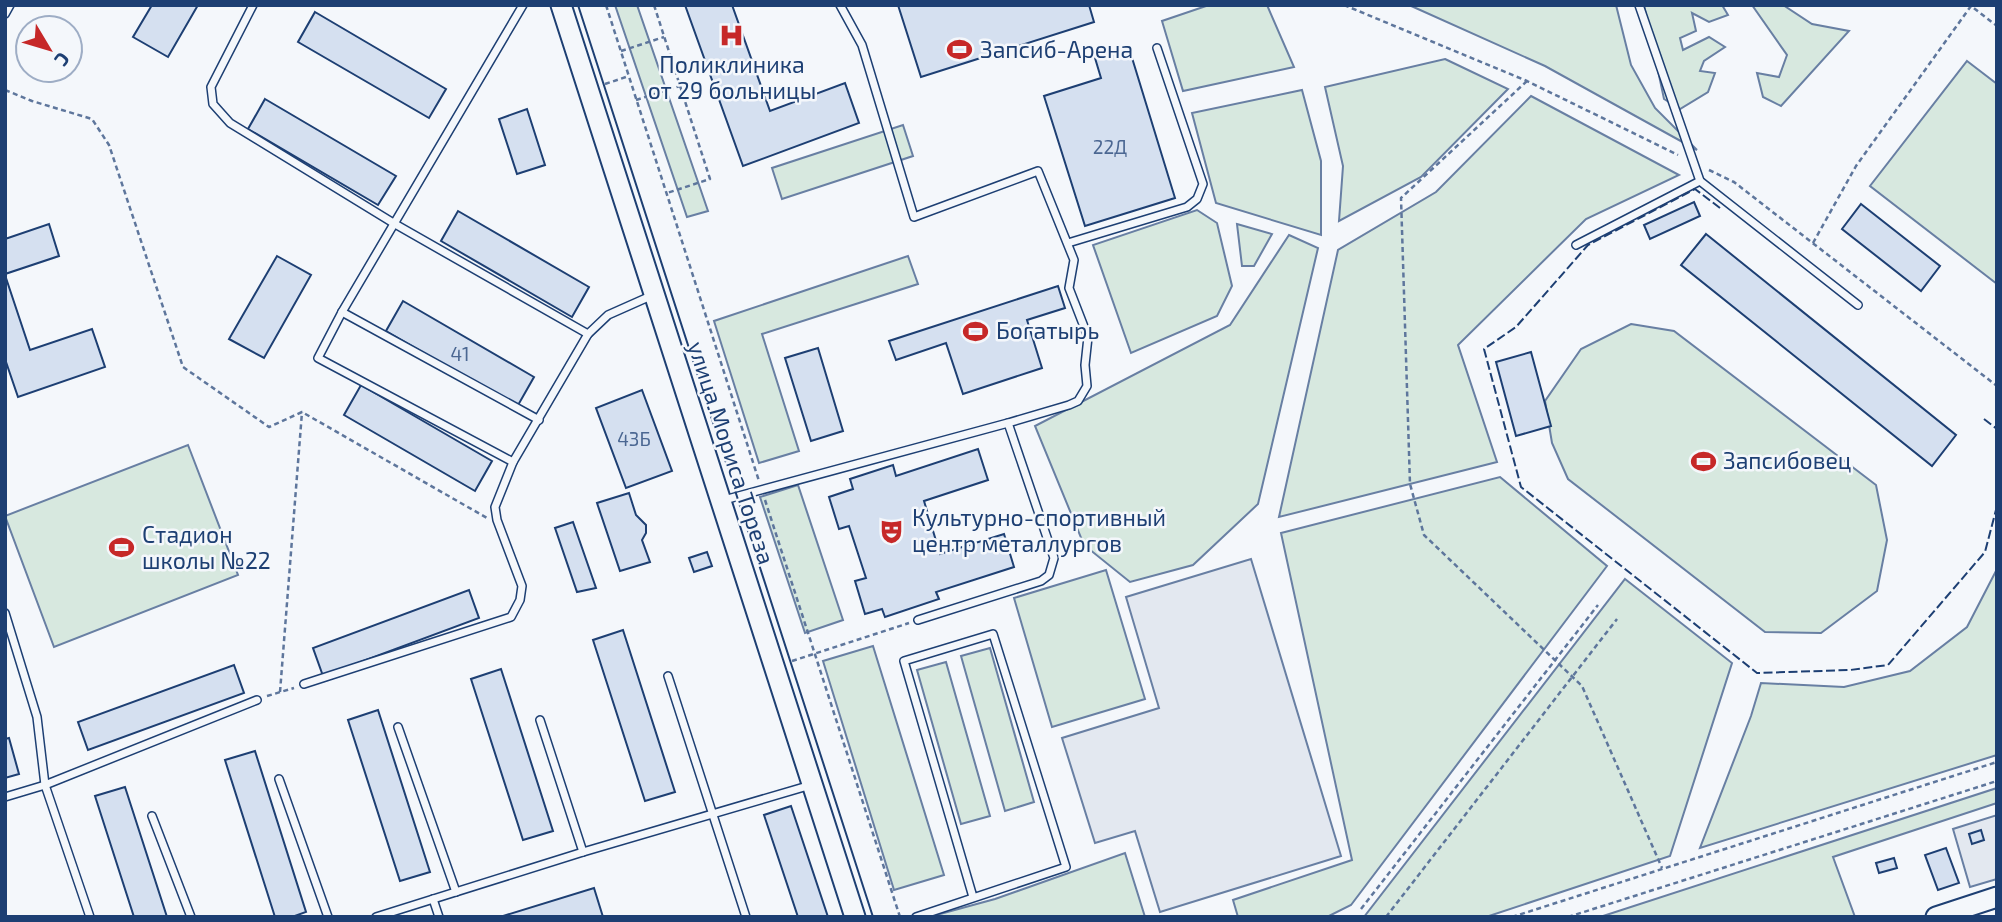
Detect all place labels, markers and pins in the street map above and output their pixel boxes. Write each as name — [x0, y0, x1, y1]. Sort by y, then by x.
hospital icon: Поликлиника от 29 больницы — [718, 21, 746, 49]
place label: Запсиб-Арена — [980, 35, 1133, 63]
sports icon: Запсиб-Арена — [946, 36, 974, 64]
place label: Поликлиника от 29 больницы — [648, 50, 816, 104]
place label: Богатырь — [996, 316, 1099, 344]
sports icon: Богатырь — [962, 317, 990, 345]
place label: Запсибовец — [1723, 446, 1852, 474]
sports icon: Запсибовец — [1689, 447, 1717, 475]
place label: Культурно-спортивный центр металлургов — [912, 503, 1166, 558]
theatre icon: Культурно-спортивный центр металлургов — [878, 517, 906, 545]
place label: Стадион школы №22 — [142, 520, 271, 574]
sports icon: Стадион школы №22 — [108, 534, 136, 562]

